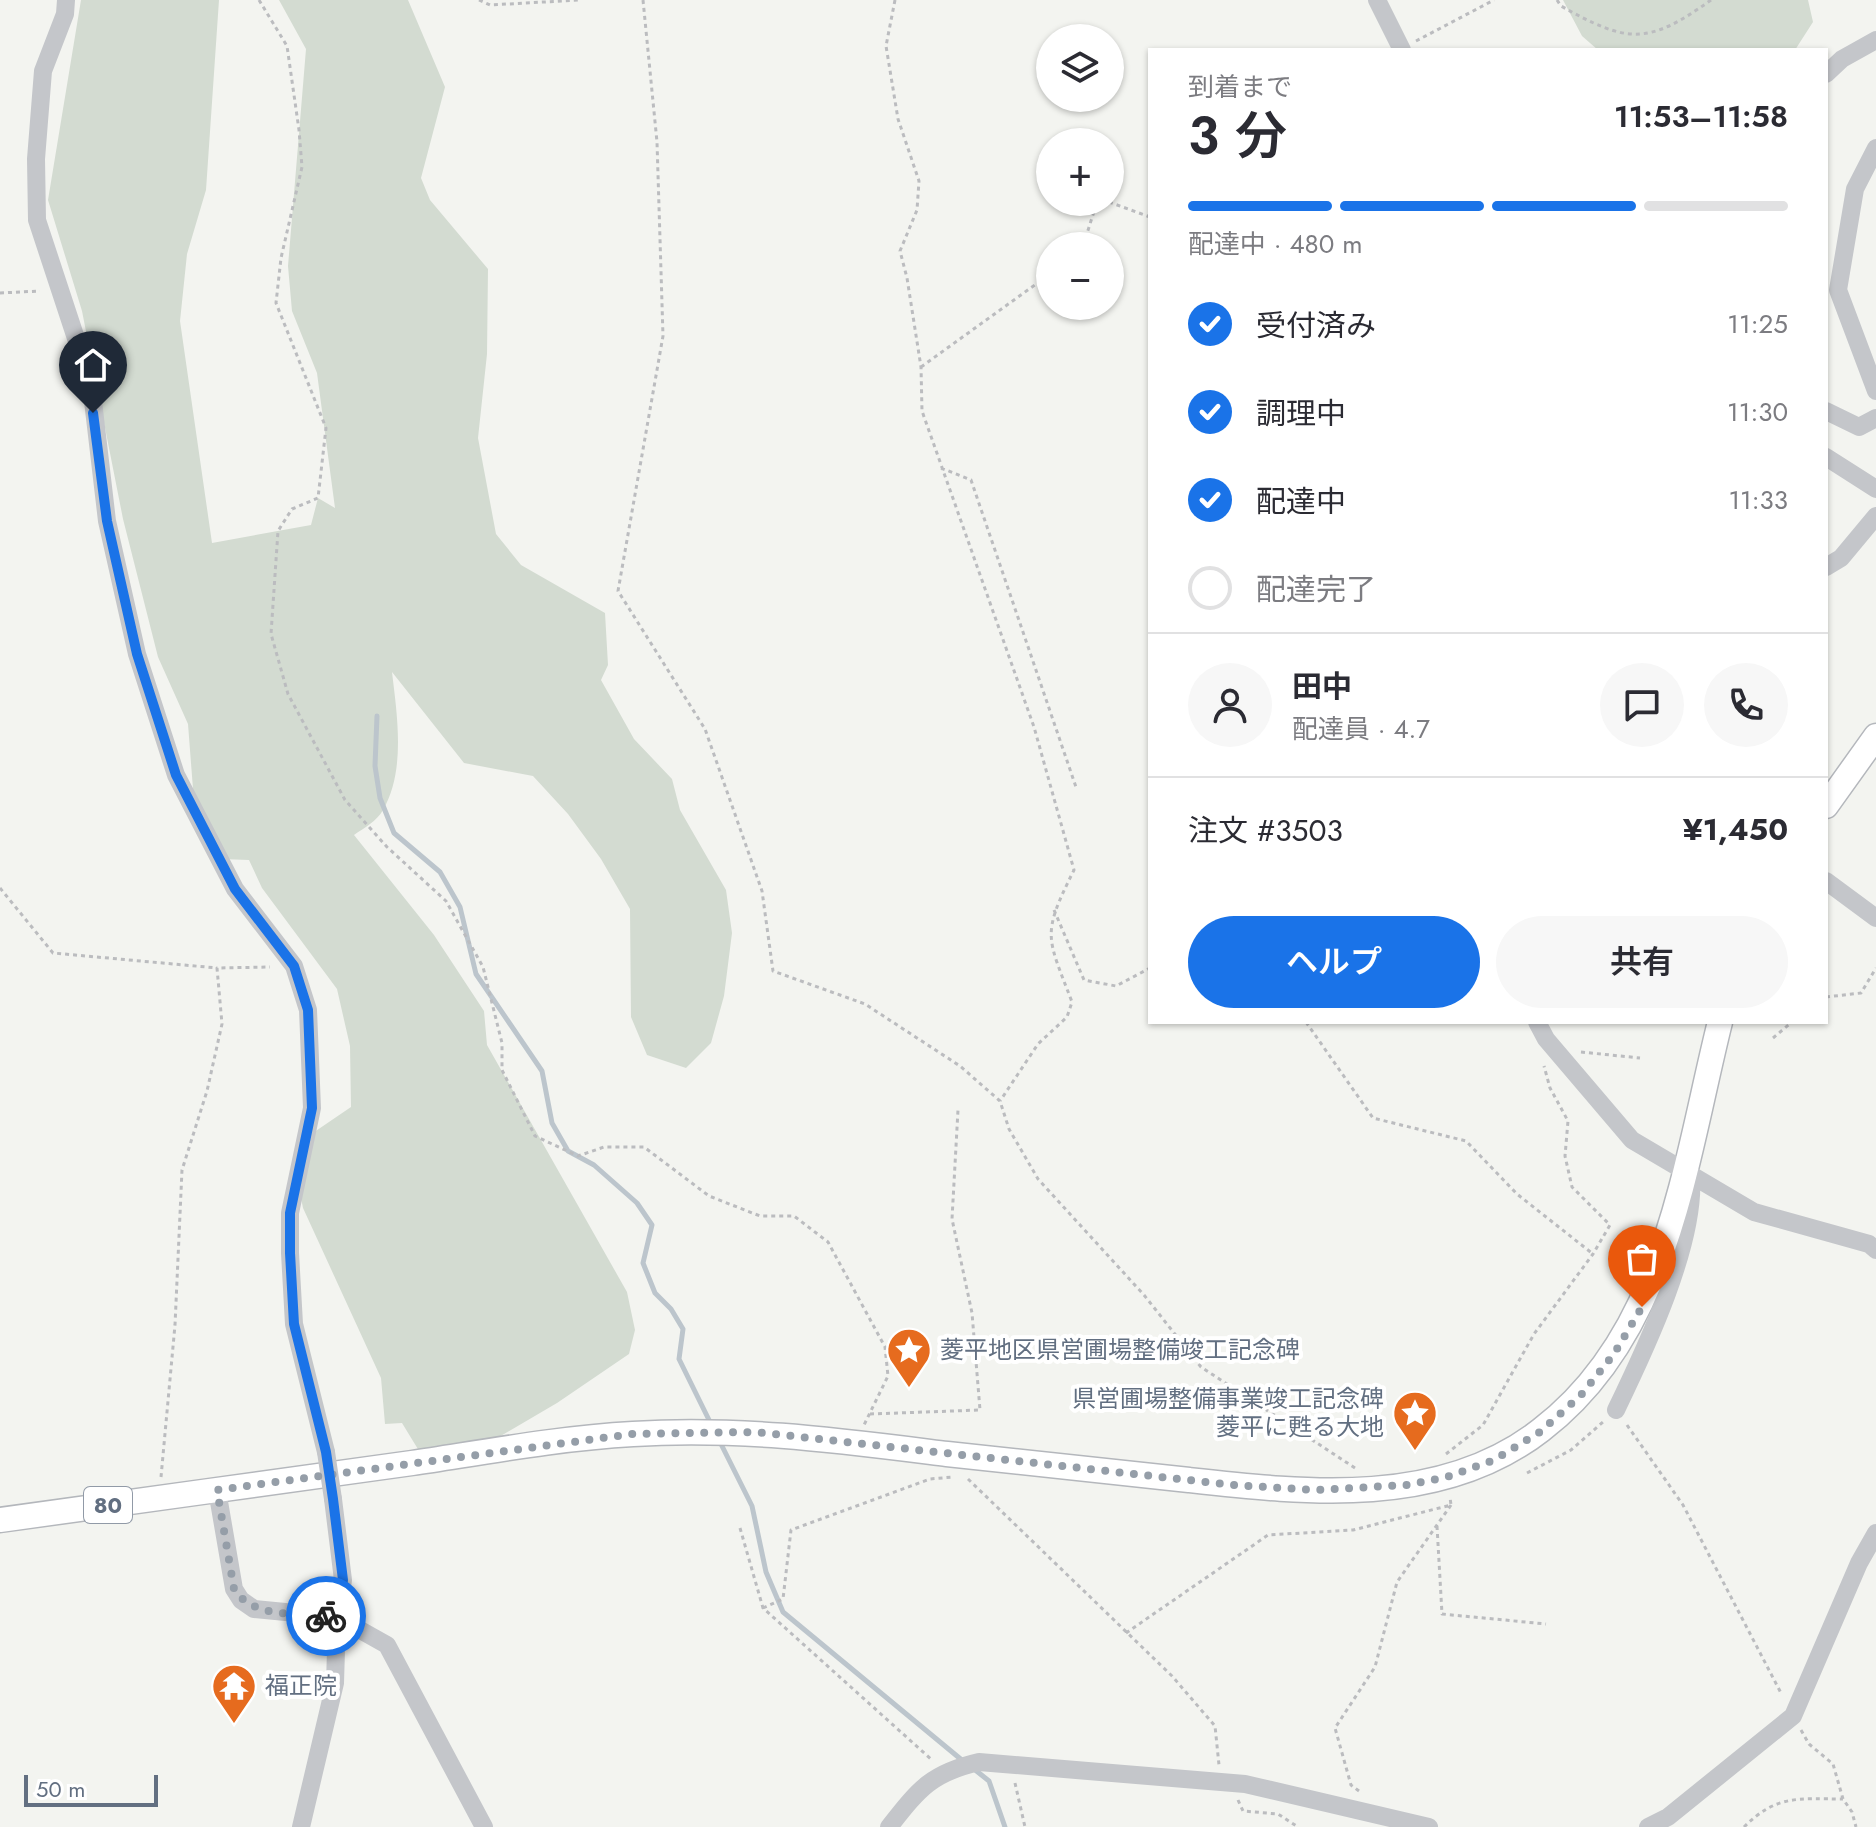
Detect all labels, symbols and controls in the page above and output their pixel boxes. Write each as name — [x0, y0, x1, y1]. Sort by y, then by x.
map controls — [1036, 24, 1124, 320]
button: layers — [1036, 24, 1124, 112]
text: 到着まで — [1188, 68, 1292, 106]
text: 11:53–11:58 — [1614, 95, 1788, 138]
text: 3 分 — [1188, 98, 1287, 174]
button: + — [1036, 128, 1124, 216]
text: 配達中 · 480 m — [1188, 225, 1362, 263]
button: − — [1036, 232, 1124, 320]
icon: check — [1188, 302, 1232, 346]
text: 受付済み — [1256, 304, 1376, 347]
text: 11:25 — [1727, 305, 1788, 343]
pin — [59, 331, 127, 413]
icon: home — [71, 343, 115, 387]
icon: check — [1188, 390, 1232, 434]
text: 調理中 — [1256, 392, 1346, 435]
text: 11:30 — [1727, 393, 1788, 431]
icon: check — [1188, 478, 1232, 522]
text: 配達中 — [1256, 480, 1346, 523]
text: 11:33 — [1728, 481, 1788, 519]
text: 配達完了 — [1256, 568, 1376, 611]
button: person — [1188, 663, 1272, 747]
button: chat — [1600, 663, 1684, 747]
button: phone — [1704, 663, 1788, 747]
text: 田中 — [1292, 665, 1352, 708]
text: 配達員 · 4.7 — [1292, 710, 1430, 748]
text: ¥1,450 — [1683, 808, 1788, 851]
text: 注文 #3503 — [1188, 809, 1343, 852]
button: ヘルプ — [1188, 916, 1480, 1008]
button: 共有 — [1496, 916, 1788, 1008]
pin — [1608, 1225, 1676, 1307]
icon: bag — [1620, 1237, 1664, 1281]
place icon: 菱平地区県営圃場整備竣工記念碑 — [885, 1326, 933, 1389]
place label: 菱平地区県営圃場整備竣工記念碑 — [940, 1332, 1300, 1367]
place label: 県営圃場整備事業竣工記念碑 菱平に甦る大地 — [1072, 1381, 1384, 1444]
place icon: 県営圃場整備事業竣工記念碑 菱平に甦る大地 — [1391, 1389, 1439, 1452]
road number: 80 — [84, 1487, 132, 1523]
courier — [286, 1576, 366, 1656]
icon: bike — [304, 1594, 348, 1638]
temple icon: 福正院 — [210, 1662, 258, 1725]
place label: 福正院 — [265, 1668, 337, 1703]
scale bar — [24, 1771, 158, 1807]
text: 50 m — [36, 1773, 85, 1805]

